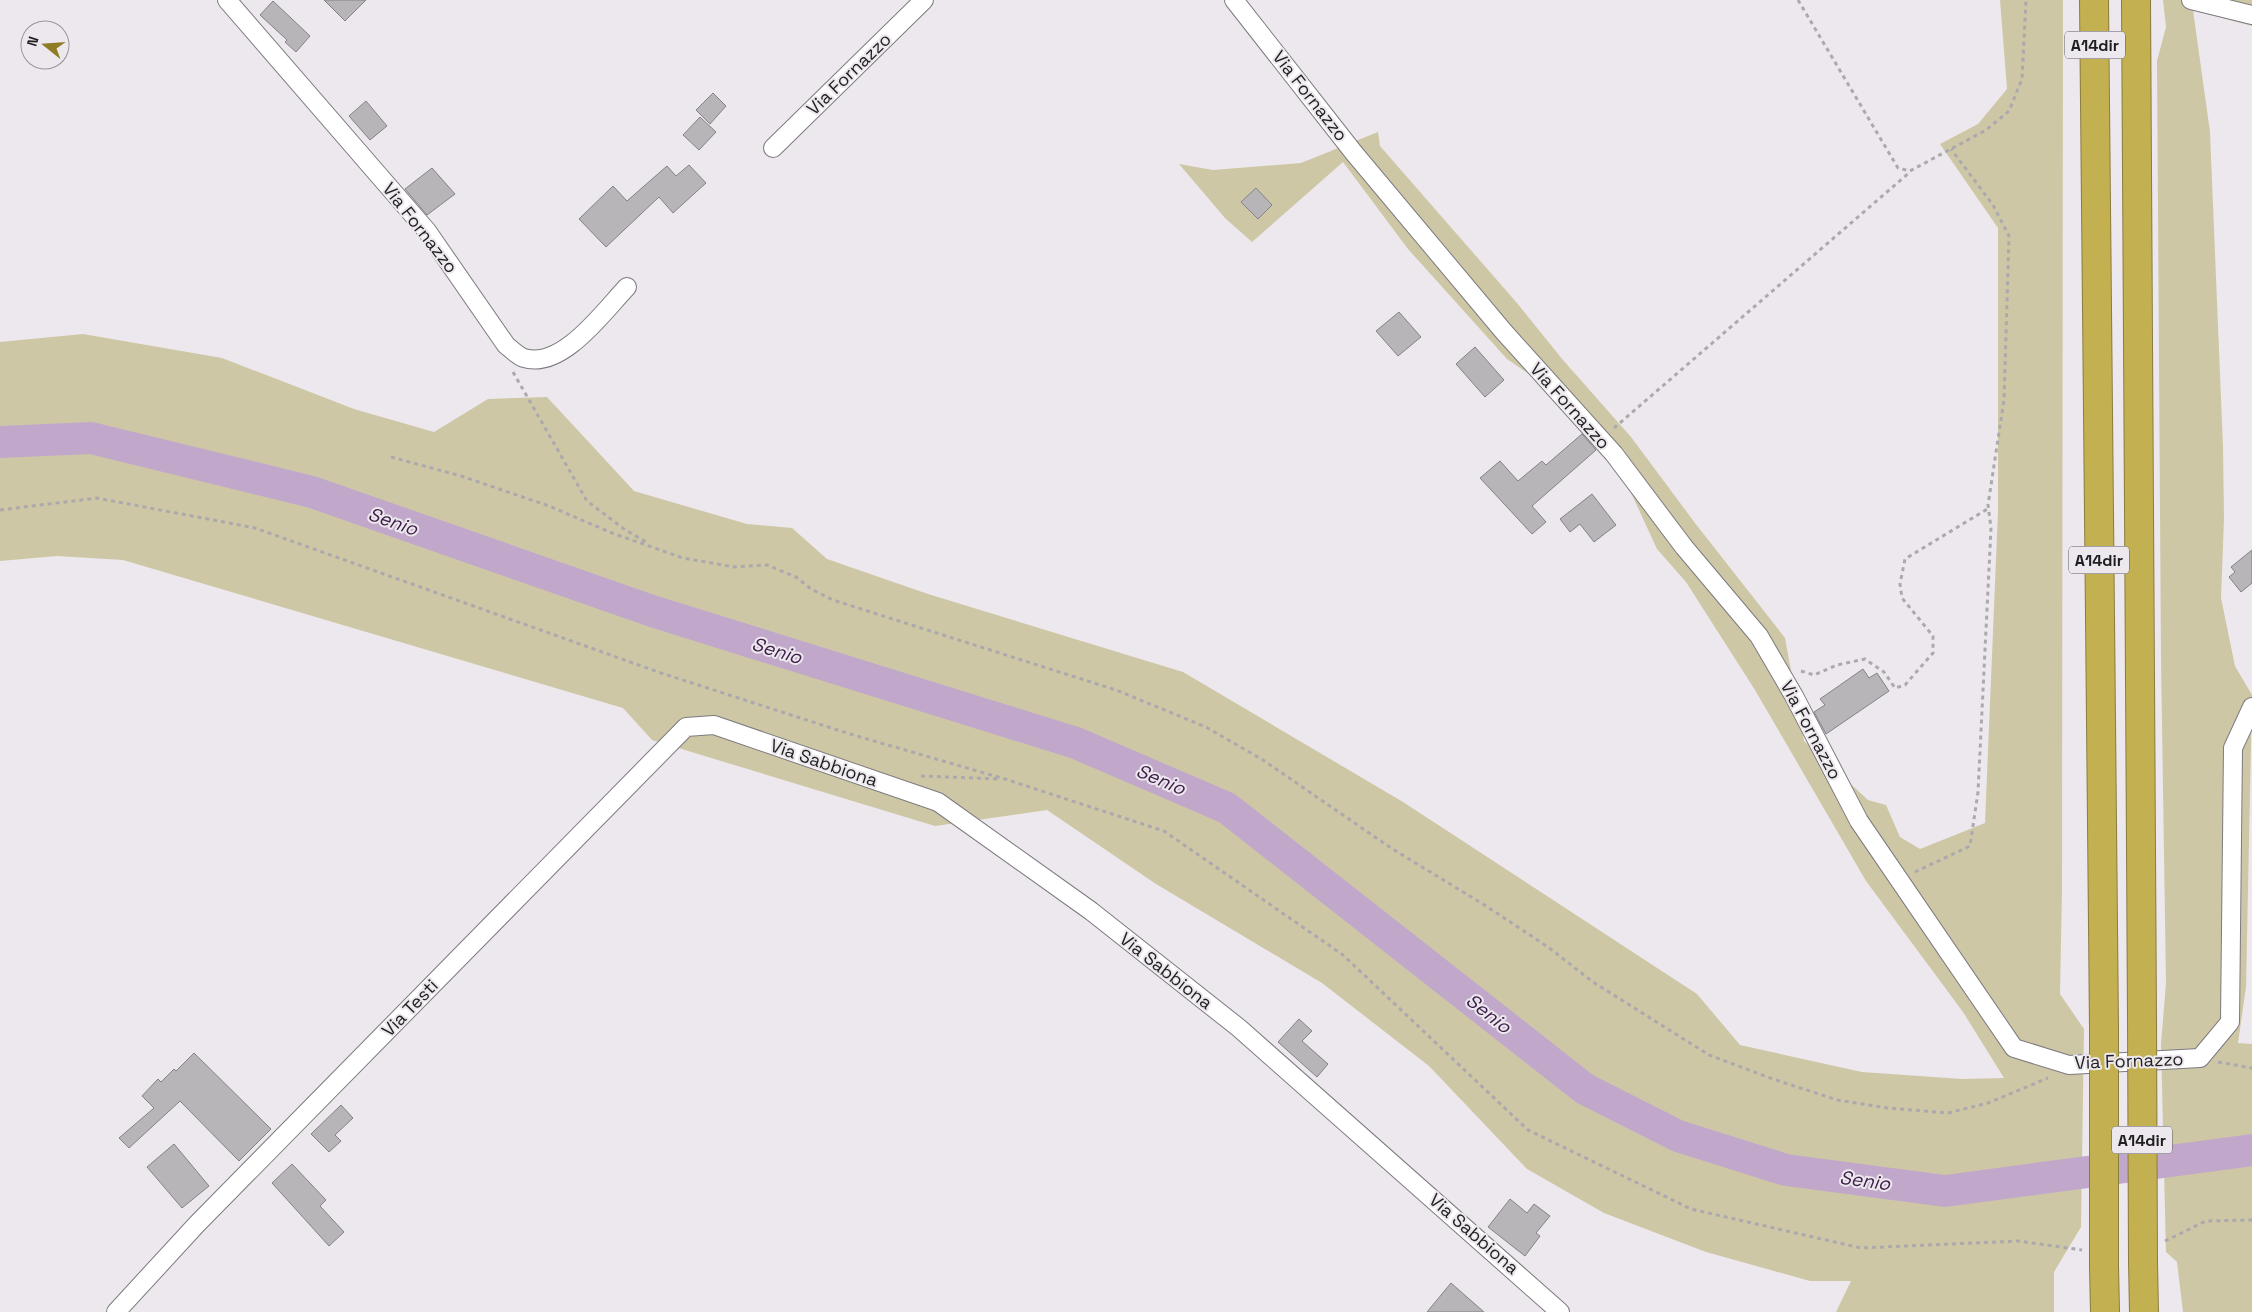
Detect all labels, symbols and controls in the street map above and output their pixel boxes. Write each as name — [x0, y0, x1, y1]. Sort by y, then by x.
north arrow — [20, 20, 70, 70]
street label: Via Fornazzo — [801, 28, 896, 120]
road number: A14dir — [2065, 32, 2125, 58]
text: N — [23, 34, 43, 48]
street label: Via Fornazzo — [1268, 46, 1353, 146]
street label: Via Fornazzo — [378, 178, 463, 278]
street label: Via Fornazzo — [1525, 357, 1615, 454]
water label: Senio — [365, 501, 422, 542]
road number: A14dir — [2069, 546, 2129, 574]
water label: Senio — [749, 631, 806, 670]
street label: Via Fornazzo — [1776, 676, 1847, 783]
street label: Via Sabbiona — [767, 733, 881, 792]
water label: Senio — [1132, 758, 1190, 801]
street label: Via Sabbiona — [1115, 927, 1218, 1014]
street label: Via Testi — [377, 974, 443, 1041]
water label: Senio — [1461, 988, 1517, 1040]
street label: Via Fornazzo — [2074, 1047, 2184, 1074]
road number: A14dir — [2112, 1126, 2172, 1154]
water label: Senio — [1838, 1165, 1893, 1197]
street label: Via Sabbiona — [1425, 1188, 1524, 1279]

